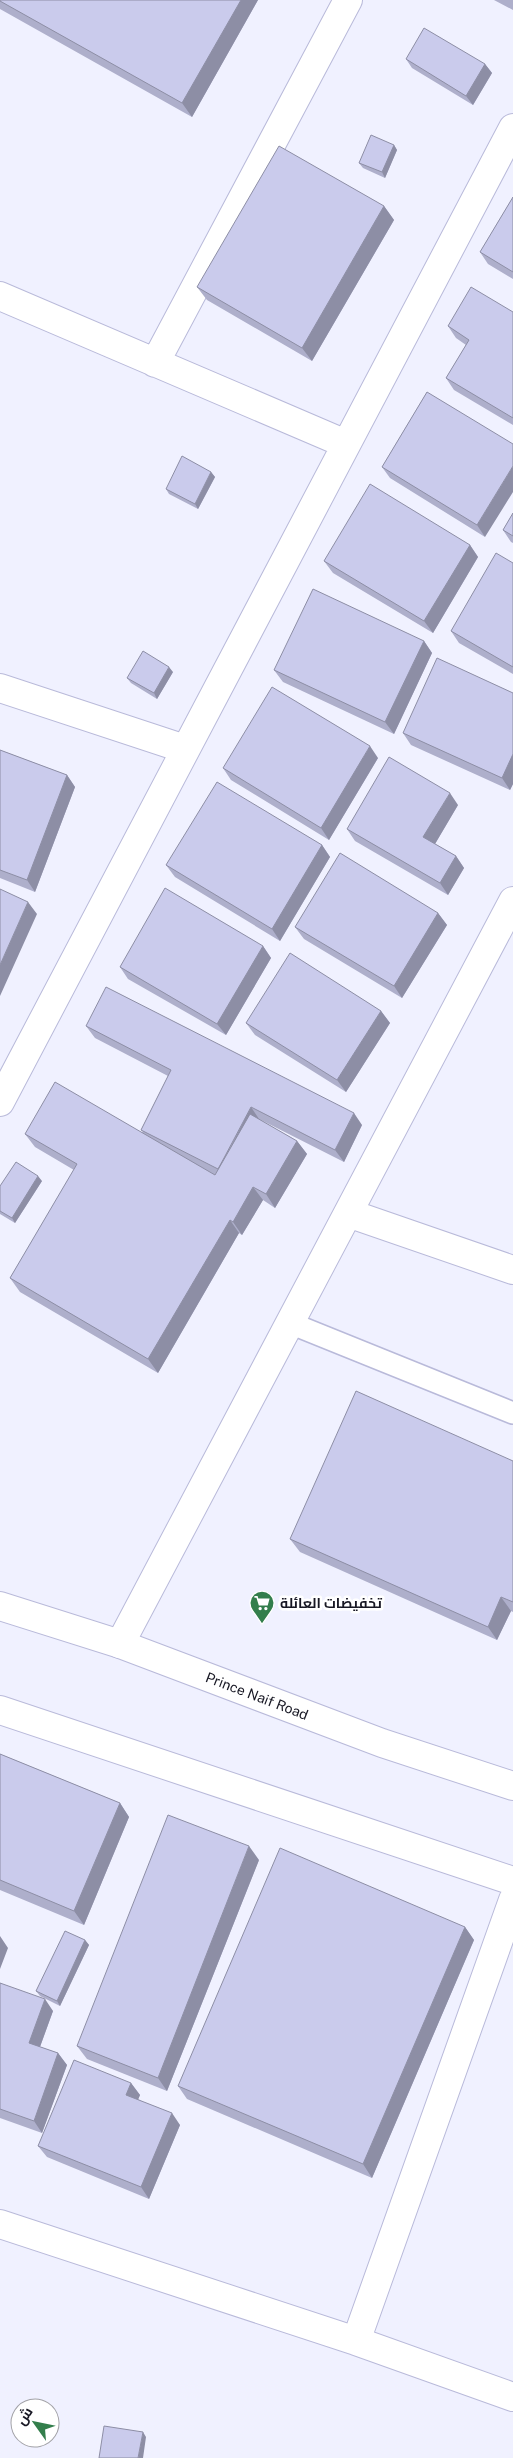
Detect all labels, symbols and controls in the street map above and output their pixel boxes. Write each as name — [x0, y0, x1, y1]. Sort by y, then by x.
supermarket icon: تخفيضات العائلة — [249, 1590, 275, 1624]
place label: تخفيضات العائلة — [280, 1595, 383, 1611]
street label: Prince Naif Road — [203, 1669, 311, 1723]
north arrow — [10, 2398, 60, 2448]
text: ش — [12, 2404, 37, 2428]

